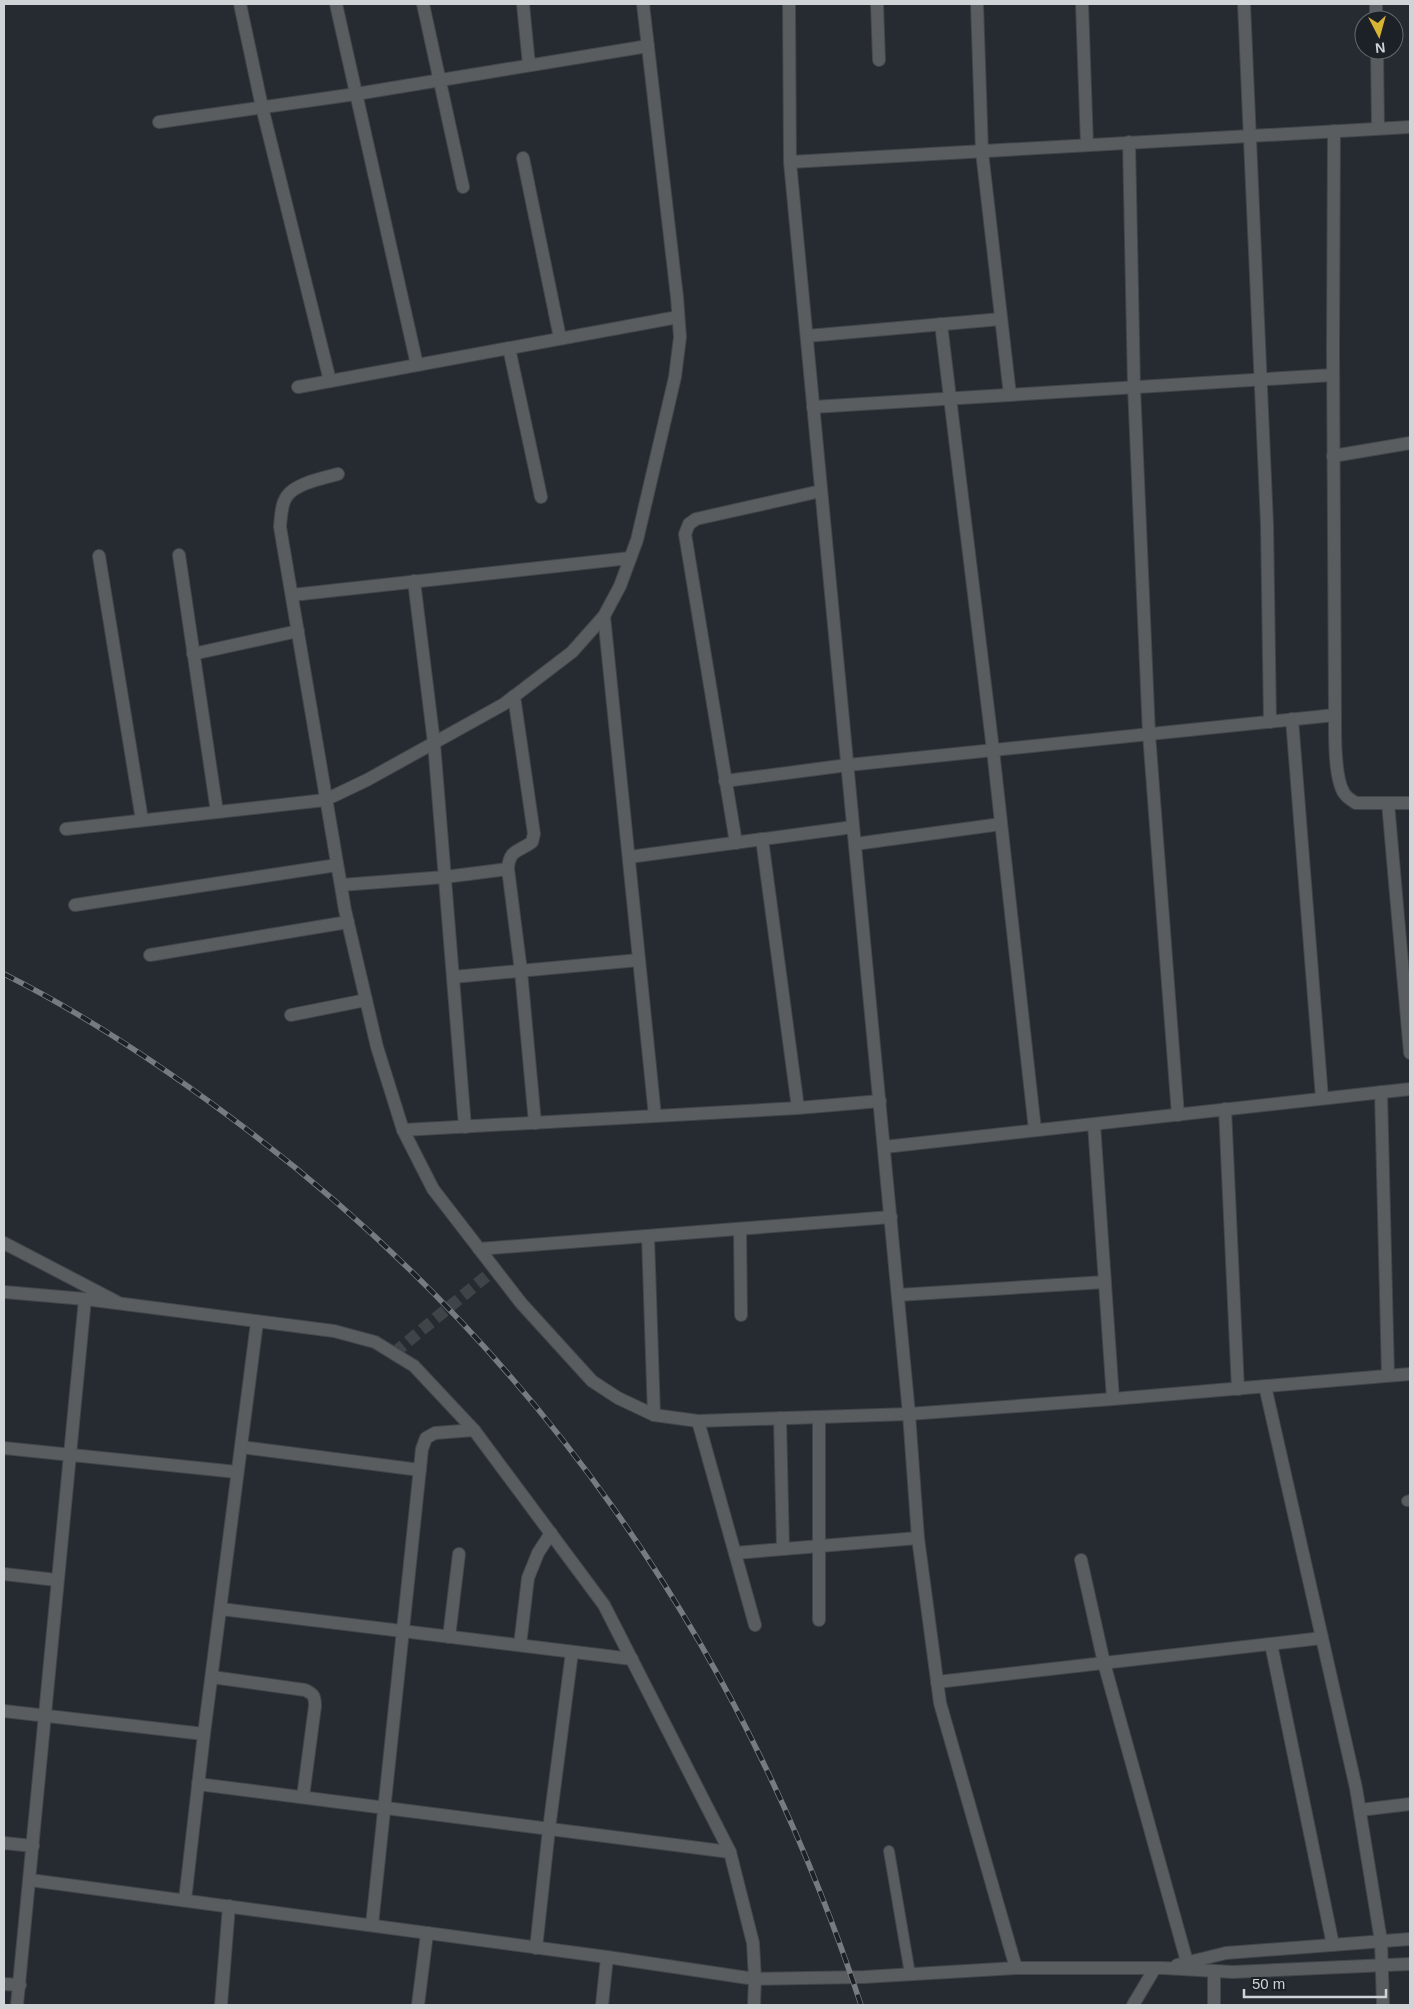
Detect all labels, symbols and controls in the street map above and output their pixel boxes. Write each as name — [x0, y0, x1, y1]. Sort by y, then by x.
north arrow — [1354, 10, 1404, 60]
text: N — [1374, 39, 1386, 56]
scale bar — [1244, 1966, 1386, 1998]
text: 50 m — [1252, 1975, 1285, 1992]

